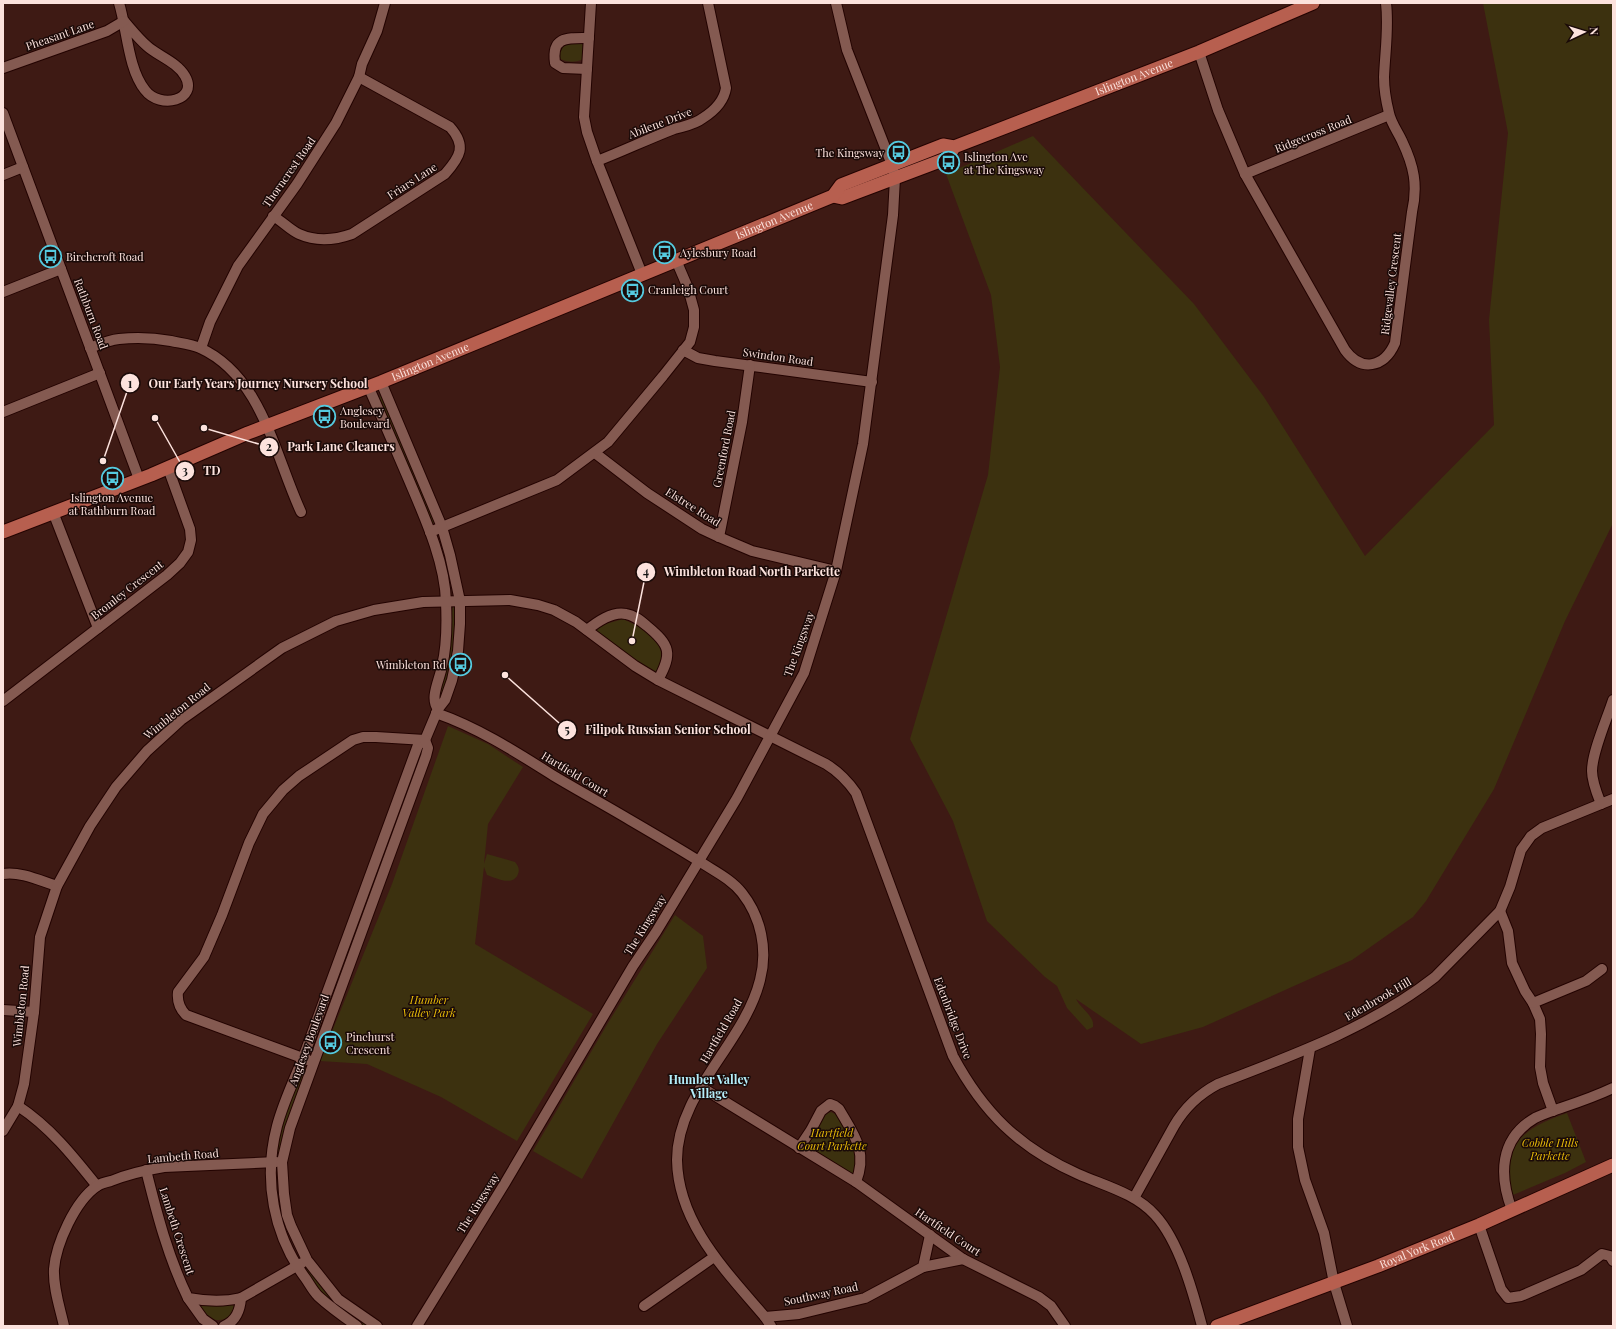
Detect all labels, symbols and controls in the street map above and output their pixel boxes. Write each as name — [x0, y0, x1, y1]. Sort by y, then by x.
north arrow — [1564, 12, 1604, 52]
street label: Pheasant Lane — [24, 16, 96, 53]
text: N — [1587, 27, 1602, 36]
street label: Islington Avenue — [1093, 55, 1175, 99]
street label: Abilene Drive — [625, 103, 694, 142]
street label: Ridgecross Road — [1272, 111, 1354, 156]
street label: Thorncrest Road — [259, 133, 319, 210]
bus stop icon: The Kingsway — [886, 140, 912, 166]
place label: The Kingsway — [816, 145, 884, 160]
place label: Islington Ave at The Kingsway — [964, 149, 1045, 177]
bus stop icon: Islington Ave at The Kingsway — [936, 150, 962, 176]
street label: Friars Lane — [384, 159, 440, 202]
street label: Islington Avenue — [733, 197, 815, 242]
street label: Ridgevalley Crescent — [1377, 232, 1404, 336]
bus stop icon: Aylesbury Road — [652, 240, 678, 266]
bus stop icon: Birchcroft Road — [38, 244, 64, 270]
place label: Aylesbury Road — [679, 245, 757, 260]
place label: Birchcroft Road — [66, 249, 144, 264]
street label: Rathburn Road — [71, 276, 112, 352]
bus stop icon: Cranleigh Court — [619, 277, 645, 303]
place label: Cranleigh Court — [648, 282, 728, 297]
street label: Islington Avenue — [389, 338, 471, 384]
street label: Swindon Road — [742, 344, 815, 369]
callout: Our Early Years Journey Nursery School — [120, 371, 376, 395]
text: 1 — [128, 375, 133, 391]
text: Our Early Years Journey Nursery School — [148, 375, 368, 391]
place label: Anglesey Boulevard — [339, 403, 390, 431]
bus stop icon: Anglesey Boulevard — [312, 404, 338, 430]
street label: Greenford Road — [709, 408, 738, 489]
callout: Park Lane Cleaners — [259, 435, 403, 459]
text: 2 — [266, 438, 272, 454]
text: Park Lane Cleaners — [287, 438, 395, 454]
callout: TD — [175, 459, 229, 483]
text: 3 — [182, 462, 188, 478]
text: TD — [203, 462, 221, 478]
bus stop icon: Islington Avenue at Rathburn Road — [99, 465, 125, 491]
street label: Elstree Road — [663, 484, 724, 530]
place label: Islington Avenue at Rathburn Road — [69, 490, 156, 518]
street label: Bromley Crescent — [87, 557, 166, 623]
callout: Wimbleton Road North Parkette — [636, 560, 848, 584]
text: 4 — [643, 563, 649, 579]
text: Wimbleton Road North Parkette — [663, 563, 840, 579]
street label: The Kingsway — [780, 609, 817, 679]
bus stop icon: Wimbleton Rd — [448, 652, 474, 678]
place label: Wimbleton Rd — [375, 657, 447, 672]
street label: Wimbleton Road — [139, 679, 214, 743]
callout: Filipok Russian Senior School — [557, 718, 759, 742]
text: 5 — [564, 721, 570, 737]
text: Filipok Russian Senior School — [585, 721, 751, 737]
street label: Hartfield Court — [539, 748, 612, 800]
street label: The Kingsway — [620, 891, 669, 958]
street label: Wimbleton Road — [9, 964, 32, 1048]
street label: Edenbrook Hill — [1342, 973, 1414, 1024]
street label: Edenbridge Drive — [931, 975, 976, 1061]
street label: Anglesey Boulevard — [285, 992, 332, 1088]
park label: Humber Valley Park — [402, 992, 456, 1020]
street label: Hartfield Road — [696, 995, 745, 1066]
place label: Pinehurst Crescent — [346, 1029, 394, 1057]
bus stop icon: Pinehurst Crescent — [317, 1030, 343, 1056]
district label: Humber Valley Village — [668, 1071, 750, 1101]
park label: Hartfield Court Parkette — [797, 1125, 867, 1153]
park label: Cobble Hills Parkette — [1522, 1135, 1579, 1163]
street label: Lambeth Road — [147, 1145, 220, 1166]
street label: The Kingsway — [453, 1169, 502, 1236]
street label: Lambeth Crescent — [156, 1185, 199, 1276]
street label: Hartfield Court — [913, 1204, 984, 1259]
street label: Royal York Road — [1377, 1227, 1457, 1272]
street label: Southway Road — [782, 1278, 860, 1309]

